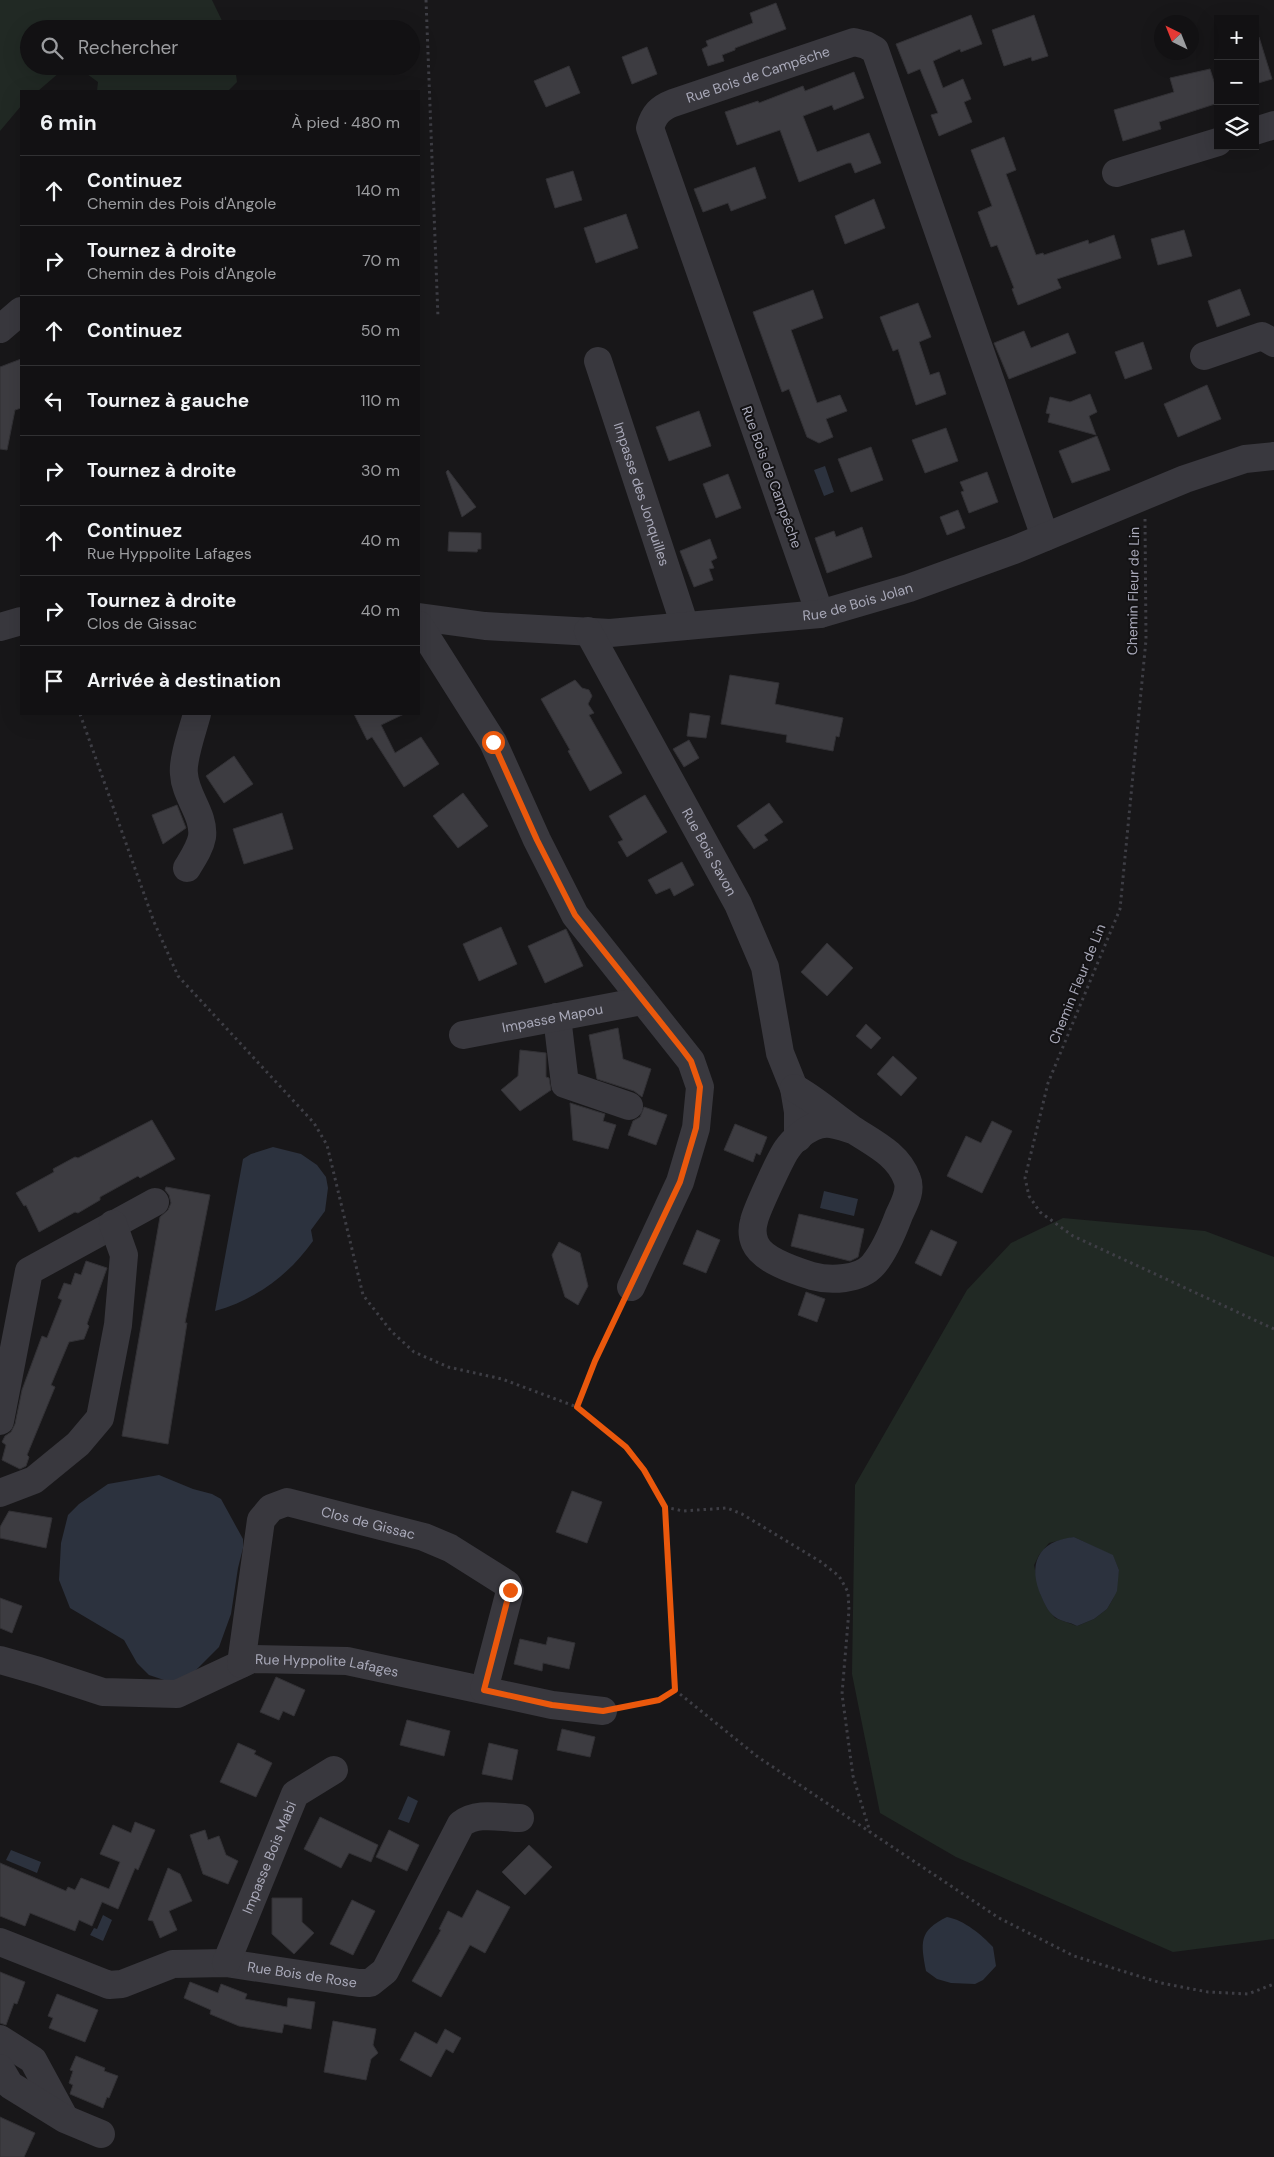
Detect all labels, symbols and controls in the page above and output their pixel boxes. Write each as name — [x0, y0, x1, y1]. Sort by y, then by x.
north arrow — [1154, 15, 1199, 60]
map controls — [1214, 15, 1259, 150]
button: + — [1214, 15, 1259, 60]
search box — [20, 20, 420, 75]
icon: search — [38, 34, 66, 62]
text: Rechercher — [78, 35, 178, 60]
street label: Rue Bois de Campêche — [684, 42, 832, 107]
button: − — [1214, 60, 1259, 105]
button: layers — [1214, 105, 1259, 150]
text: 6 min — [40, 109, 97, 137]
text: À pied · 480 m — [292, 112, 400, 133]
text: Continuez — [87, 168, 182, 193]
icon: ahead — [40, 177, 68, 205]
text: 140 m — [356, 180, 400, 201]
text: Chemin des Pois d'Angole — [87, 193, 276, 214]
text: Tournez à droite — [87, 238, 237, 263]
icon: right — [40, 247, 68, 275]
text: 70 m — [362, 250, 400, 271]
text: Chemin des Pois d'Angole — [87, 263, 276, 284]
icon: ahead — [40, 317, 68, 345]
text: Continuez — [87, 318, 182, 343]
text: 50 m — [361, 320, 400, 341]
icon: left — [40, 387, 68, 415]
text: Tournez à gauche — [87, 388, 249, 413]
text: 110 m — [361, 390, 400, 411]
street label: Rue Bois de Campêche — [738, 403, 806, 551]
street label: Impasse des Jonquilles — [610, 420, 674, 568]
icon: right — [40, 457, 68, 485]
text: Tournez à droite — [87, 458, 237, 483]
text: 30 m — [361, 460, 400, 481]
text: Continuez — [87, 518, 182, 543]
icon: ahead — [40, 527, 68, 555]
street label: Chemin Fleur de Lin — [1123, 527, 1143, 655]
text: 40 m — [361, 530, 400, 551]
text: Rue Hyppolite Lafages — [87, 543, 252, 564]
street label: Rue de Bois Jolan — [802, 578, 915, 625]
text: Tournez à droite — [87, 588, 237, 613]
icon: right — [40, 597, 68, 625]
text: 40 m — [361, 600, 400, 621]
text: Clos de Gissac — [87, 613, 197, 634]
icon: arrive — [40, 667, 68, 695]
text: Arrivée à destination — [87, 668, 281, 693]
route start — [482, 731, 505, 754]
street label: Rue Bois Savon — [678, 805, 741, 899]
street label: Chemin Fleur de Lin — [1045, 921, 1109, 1047]
street label: Impasse Mapou — [500, 1000, 604, 1036]
street label: Clos de Gissac — [319, 1502, 417, 1543]
route end — [499, 1579, 522, 1602]
street label: Rue Hyppolite Lafages — [255, 1650, 400, 1681]
street label: Impasse Bois Mabi — [238, 1798, 300, 1917]
street label: Rue Bois de Rose — [246, 1957, 358, 1992]

